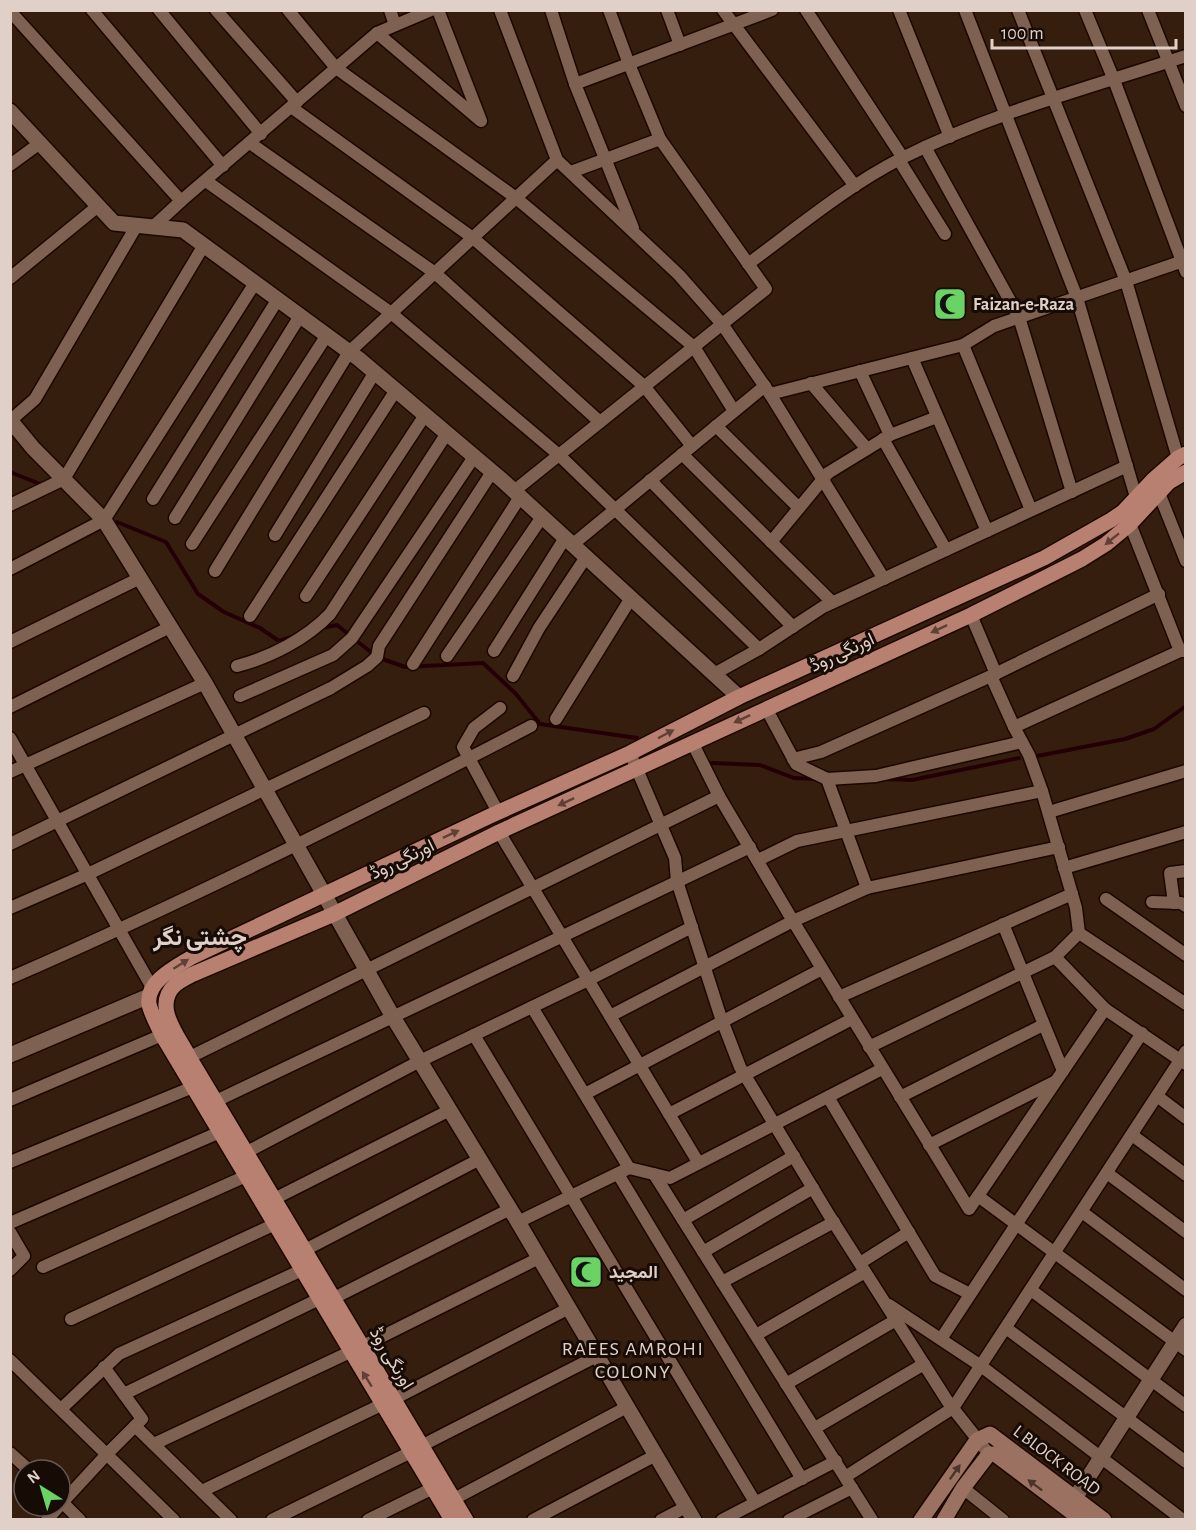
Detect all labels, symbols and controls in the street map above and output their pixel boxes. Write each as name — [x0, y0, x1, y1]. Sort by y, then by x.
scale bar — [992, 12, 1176, 50]
text: 100 m — [1001, 25, 1044, 43]
mosque icon: Faizan-e-Raza — [932, 286, 968, 322]
place label: Faizan-e-Raza — [973, 296, 1074, 314]
one-way arrow — [1104, 533, 1119, 545]
one-way arrow — [930, 625, 947, 634]
street label: اورنگی روڈ — [807, 629, 878, 676]
one-way arrow — [733, 714, 751, 724]
one-way arrow — [658, 729, 675, 739]
one-way arrow — [557, 797, 574, 806]
one-way arrow — [443, 829, 460, 838]
street label: اورنگی روڈ — [367, 836, 438, 884]
district label: چشتی نگر — [152, 925, 247, 953]
one-way arrow — [173, 959, 189, 970]
mosque icon: المجید — [568, 1254, 604, 1290]
place label: المجید — [609, 1264, 658, 1283]
street label: اورنگی روڈ — [365, 1324, 417, 1393]
district label: RAEES AMROHI COLONY — [562, 1339, 704, 1382]
one-way arrow — [362, 1371, 373, 1387]
street label: L BLOCK ROAD — [1010, 1422, 1103, 1499]
north arrow — [12, 1458, 72, 1518]
one-way arrow — [949, 1464, 961, 1480]
text: N — [24, 1467, 43, 1487]
one-way arrow — [1028, 1479, 1043, 1491]

